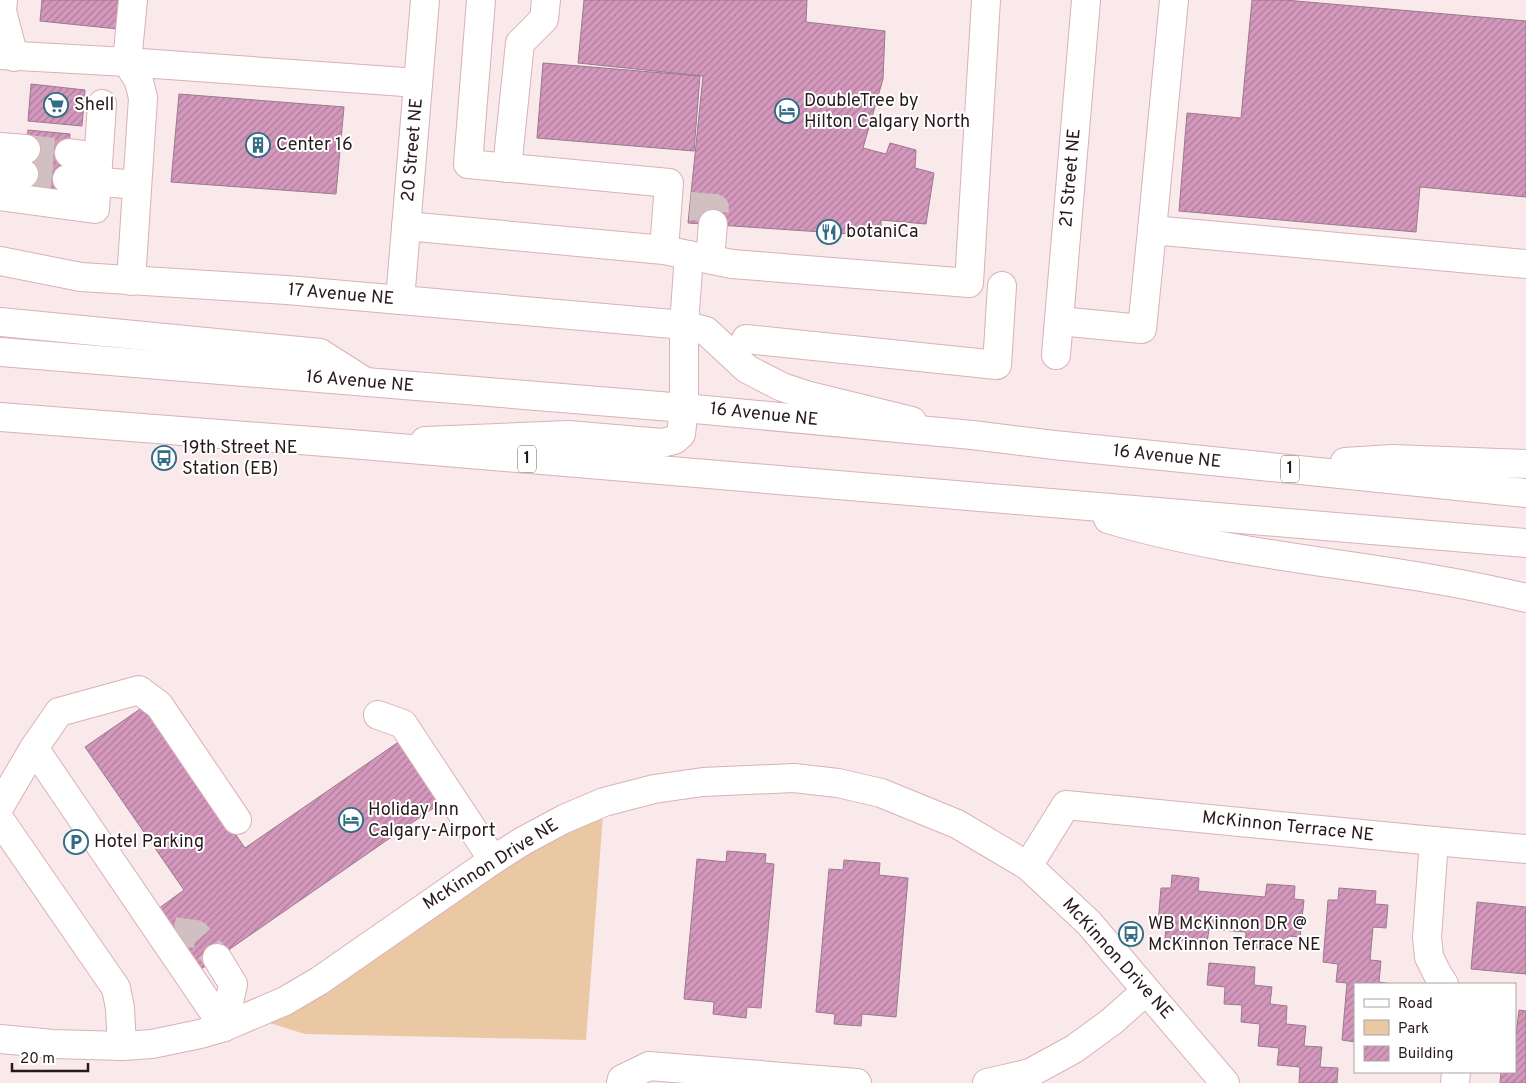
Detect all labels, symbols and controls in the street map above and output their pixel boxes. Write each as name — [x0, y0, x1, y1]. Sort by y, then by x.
place label: DoubleTree by Hilton Calgary North — [804, 90, 970, 134]
supermarket icon: Shell — [43, 92, 69, 118]
place label: Shell — [74, 94, 114, 117]
street label: 20 Street NE — [397, 97, 429, 203]
hotel icon: DoubleTree by Hilton Calgary North — [774, 98, 800, 124]
street label: 21 Street NE — [1055, 128, 1087, 228]
building icon: Center 16 — [245, 132, 271, 158]
place label: Center 16 — [276, 134, 353, 157]
restaurant icon: botaniCa — [816, 219, 842, 245]
place label: botaniCa — [846, 221, 918, 244]
street label: 17 Avenue NE — [287, 279, 395, 311]
street label: 16 Avenue NE — [305, 366, 415, 398]
street label: 16 Avenue NE — [709, 398, 819, 432]
place label: 19th Street NE Station (EB) — [182, 437, 298, 481]
street label: 16 Avenue NE — [1112, 440, 1222, 474]
bus stop icon: 19th Street NE Station (EB) — [151, 445, 177, 471]
road number: 1 — [518, 446, 536, 472]
road number: 1 — [1281, 456, 1299, 482]
place label: Holiday Inn Calgary-Airport — [368, 799, 496, 843]
hotel icon: Holiday Inn Calgary-Airport — [338, 807, 364, 833]
street label: McKinnon Terrace NE — [1201, 807, 1375, 847]
street label: McKinnon Drive NE — [419, 814, 563, 916]
parking icon: Hotel Parking — [63, 829, 89, 855]
place label: Hotel Parking — [94, 831, 204, 854]
street label: McKinnon Drive NE — [1056, 894, 1178, 1024]
place label: WB McKinnon DR @ McKinnon Terrace NE — [1148, 913, 1321, 957]
bus stop icon: WB McKinnon DR @ McKinnon Terrace NE — [1118, 921, 1144, 947]
legend — [1354, 983, 1516, 1073]
text: Road — [1398, 995, 1433, 1014]
text: Park — [1398, 1020, 1429, 1039]
scale bar — [12, 1040, 89, 1072]
text: Building — [1398, 1045, 1453, 1064]
text: 20 m — [20, 1050, 55, 1069]

